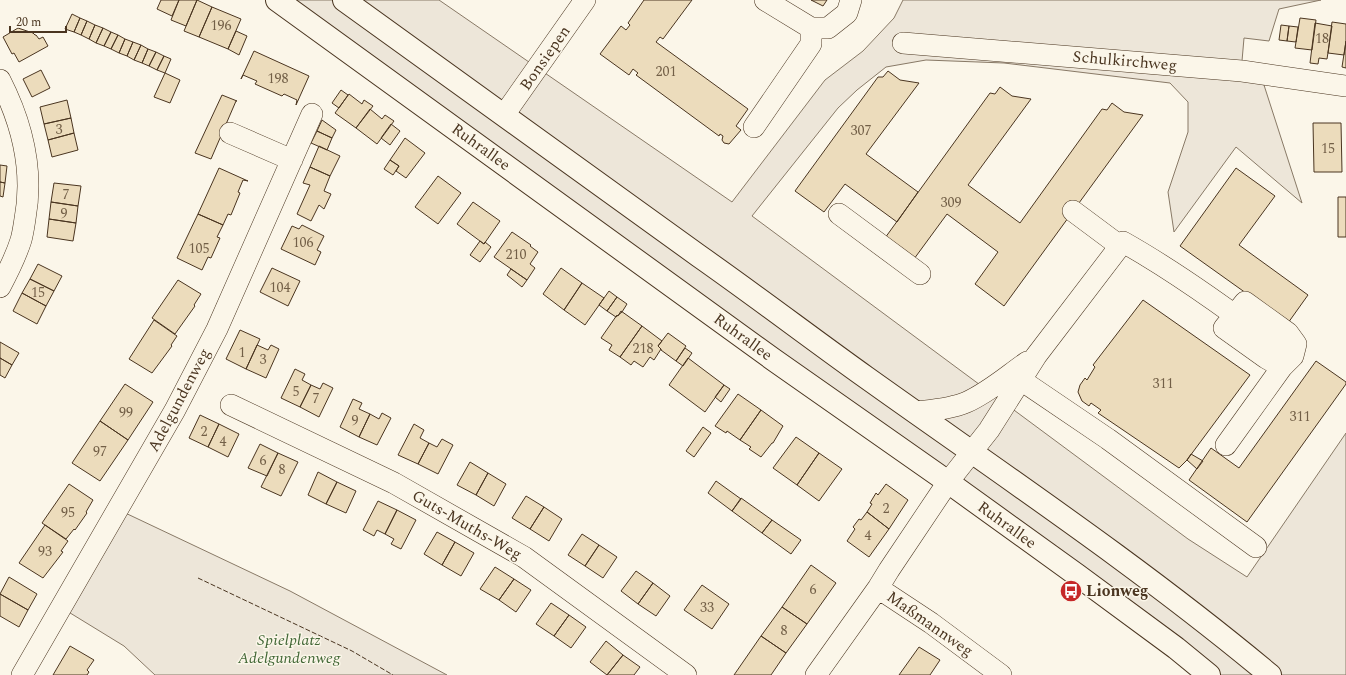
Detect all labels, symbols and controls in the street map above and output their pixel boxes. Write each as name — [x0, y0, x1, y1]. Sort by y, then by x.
scale bar — [10, 8, 66, 34]
text: 20 m — [16, 13, 41, 32]
house number: 196 — [211, 15, 232, 36]
street label: Bonsiepen — [514, 21, 576, 95]
house number: 18 — [1315, 28, 1329, 49]
street label: Schulkirchweg — [1072, 44, 1178, 78]
house number: 201 — [656, 61, 677, 82]
house number: 198 — [268, 68, 289, 89]
street label: Ruhrallee — [446, 117, 516, 177]
house number: 3 — [56, 119, 63, 140]
house number: 307 — [851, 120, 872, 141]
house number: 15 — [1321, 138, 1335, 159]
house number: 7 — [63, 184, 70, 205]
house number: 309 — [941, 192, 962, 213]
house number: 9 — [61, 203, 68, 224]
house number: 106 — [293, 232, 314, 253]
house number: 105 — [189, 238, 210, 259]
house number: 210 — [506, 244, 527, 265]
house number: 104 — [270, 277, 291, 298]
house number: 15 — [31, 282, 45, 303]
street label: Ruhrallee — [708, 307, 778, 367]
house number: 218 — [633, 338, 654, 359]
house number: 1 — [239, 342, 246, 363]
street label: Adelgundenweg — [142, 344, 216, 456]
house number: 3 — [260, 349, 267, 370]
house number: 311 — [1153, 373, 1174, 394]
house number: 5 — [293, 381, 300, 402]
house number: 7 — [313, 388, 320, 409]
house number: 99 — [119, 402, 133, 423]
house number: 311 — [1290, 406, 1311, 427]
house number: 9 — [352, 410, 359, 431]
house number: 2 — [201, 421, 208, 442]
house number: 4 — [220, 431, 227, 452]
house number: 97 — [93, 441, 107, 462]
house number: 6 — [260, 450, 267, 471]
house number: 8 — [279, 459, 286, 480]
street label: Guts-Muths-Weg — [407, 484, 527, 566]
street label: Ruhrallee — [972, 495, 1042, 555]
house number: 2 — [883, 498, 890, 519]
house number: 95 — [61, 502, 75, 523]
house number: 4 — [865, 525, 872, 546]
house number: 93 — [38, 541, 52, 562]
bus stop icon: Lionweg — [1058, 578, 1084, 604]
house number: 6 — [810, 579, 817, 600]
place label: Lionweg — [1086, 579, 1149, 603]
street label: Maßmannweg — [882, 585, 978, 663]
house number: 33 — [700, 597, 714, 618]
house number: 8 — [781, 620, 788, 641]
park label: Spielplatz Adelgundenweg — [237, 628, 341, 670]

